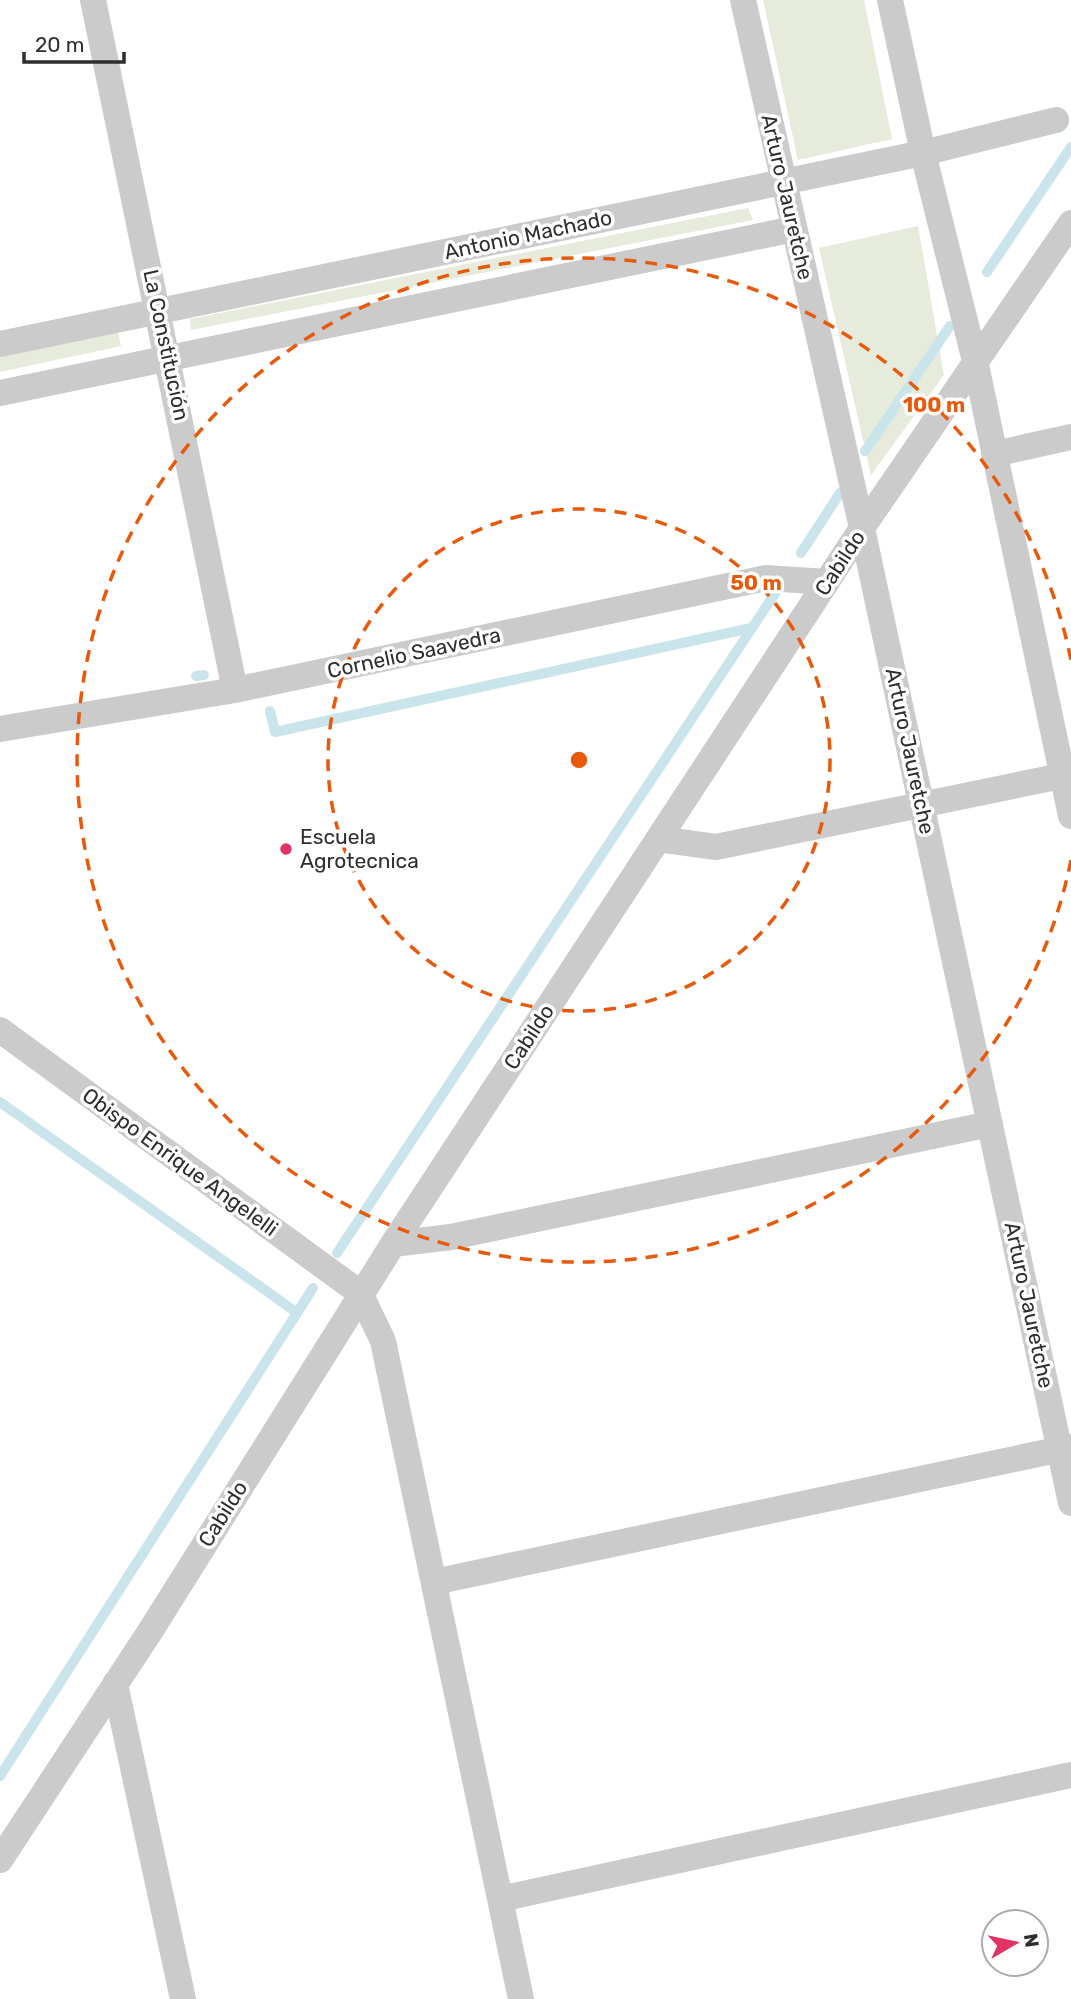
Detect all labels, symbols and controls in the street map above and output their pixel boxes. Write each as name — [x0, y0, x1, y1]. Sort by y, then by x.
scale bar — [24, 21, 124, 65]
text: 20 m — [35, 32, 84, 57]
street label: Arturo Jauretche — [756, 112, 819, 282]
street label: Antonio Machado — [442, 205, 614, 264]
street label: La Constitución — [138, 267, 195, 423]
text: 100 m — [903, 392, 965, 417]
street label: Cabildo — [809, 525, 870, 600]
text: 50 m — [730, 570, 782, 595]
street label: Cornelio Saavedra — [325, 622, 503, 683]
street label: Arturo Jauretche — [881, 666, 940, 836]
centre of rings — [567, 748, 591, 772]
place label: Escuela Agrotecnica — [300, 824, 419, 873]
marker: Escuela Agrotecnica — [278, 841, 294, 857]
street label: Cabildo — [498, 999, 559, 1074]
street label: Obispo Enrique Angelelli — [78, 1082, 283, 1241]
street label: Arturo Jauretche — [1000, 1220, 1059, 1390]
street label: Cabildo — [193, 1476, 252, 1551]
north arrow — [980, 1908, 1050, 1978]
text: N — [1019, 1932, 1044, 1949]

